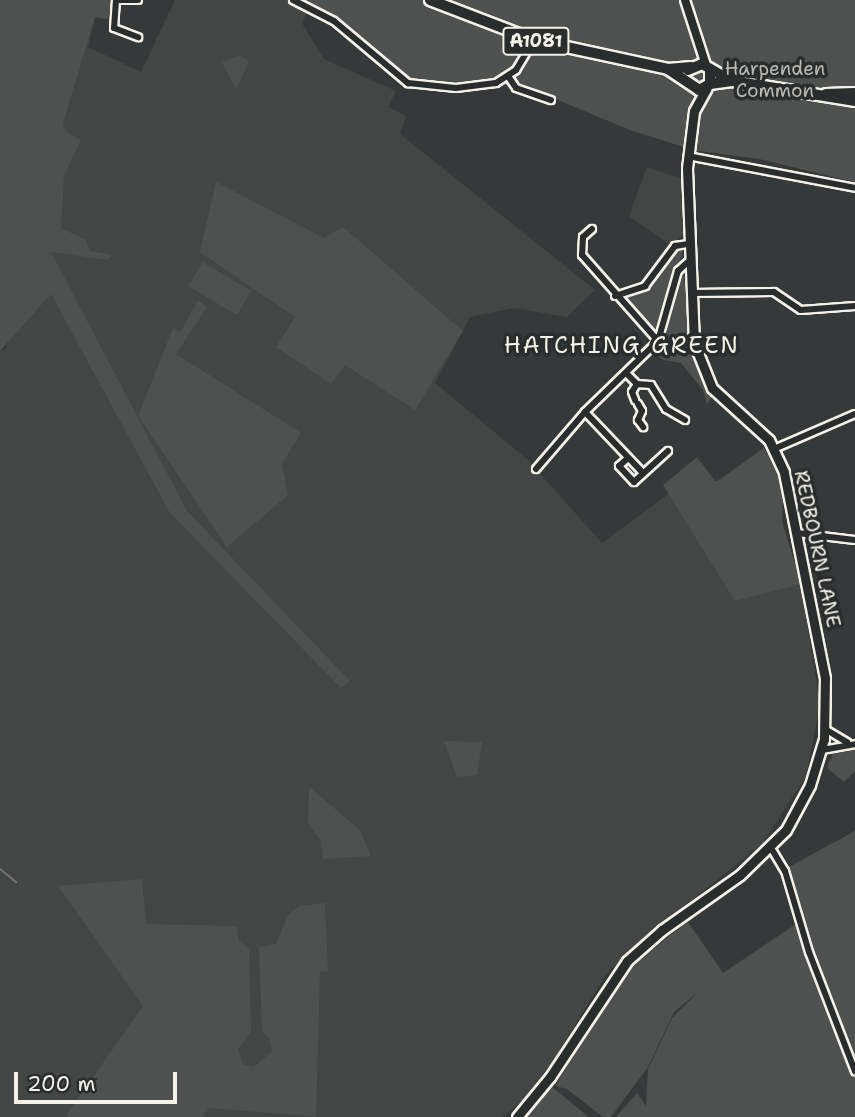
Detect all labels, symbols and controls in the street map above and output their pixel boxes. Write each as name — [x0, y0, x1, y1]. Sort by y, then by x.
road number: A1081 — [501, 26, 571, 56]
park label: Harpenden Common — [725, 58, 825, 102]
district label: HATCHING GREEN — [506, 331, 738, 359]
street label: REDBOURN LANE — [789, 469, 845, 629]
scale bar — [18, 1058, 180, 1102]
text: 200 m — [27, 1070, 96, 1098]

